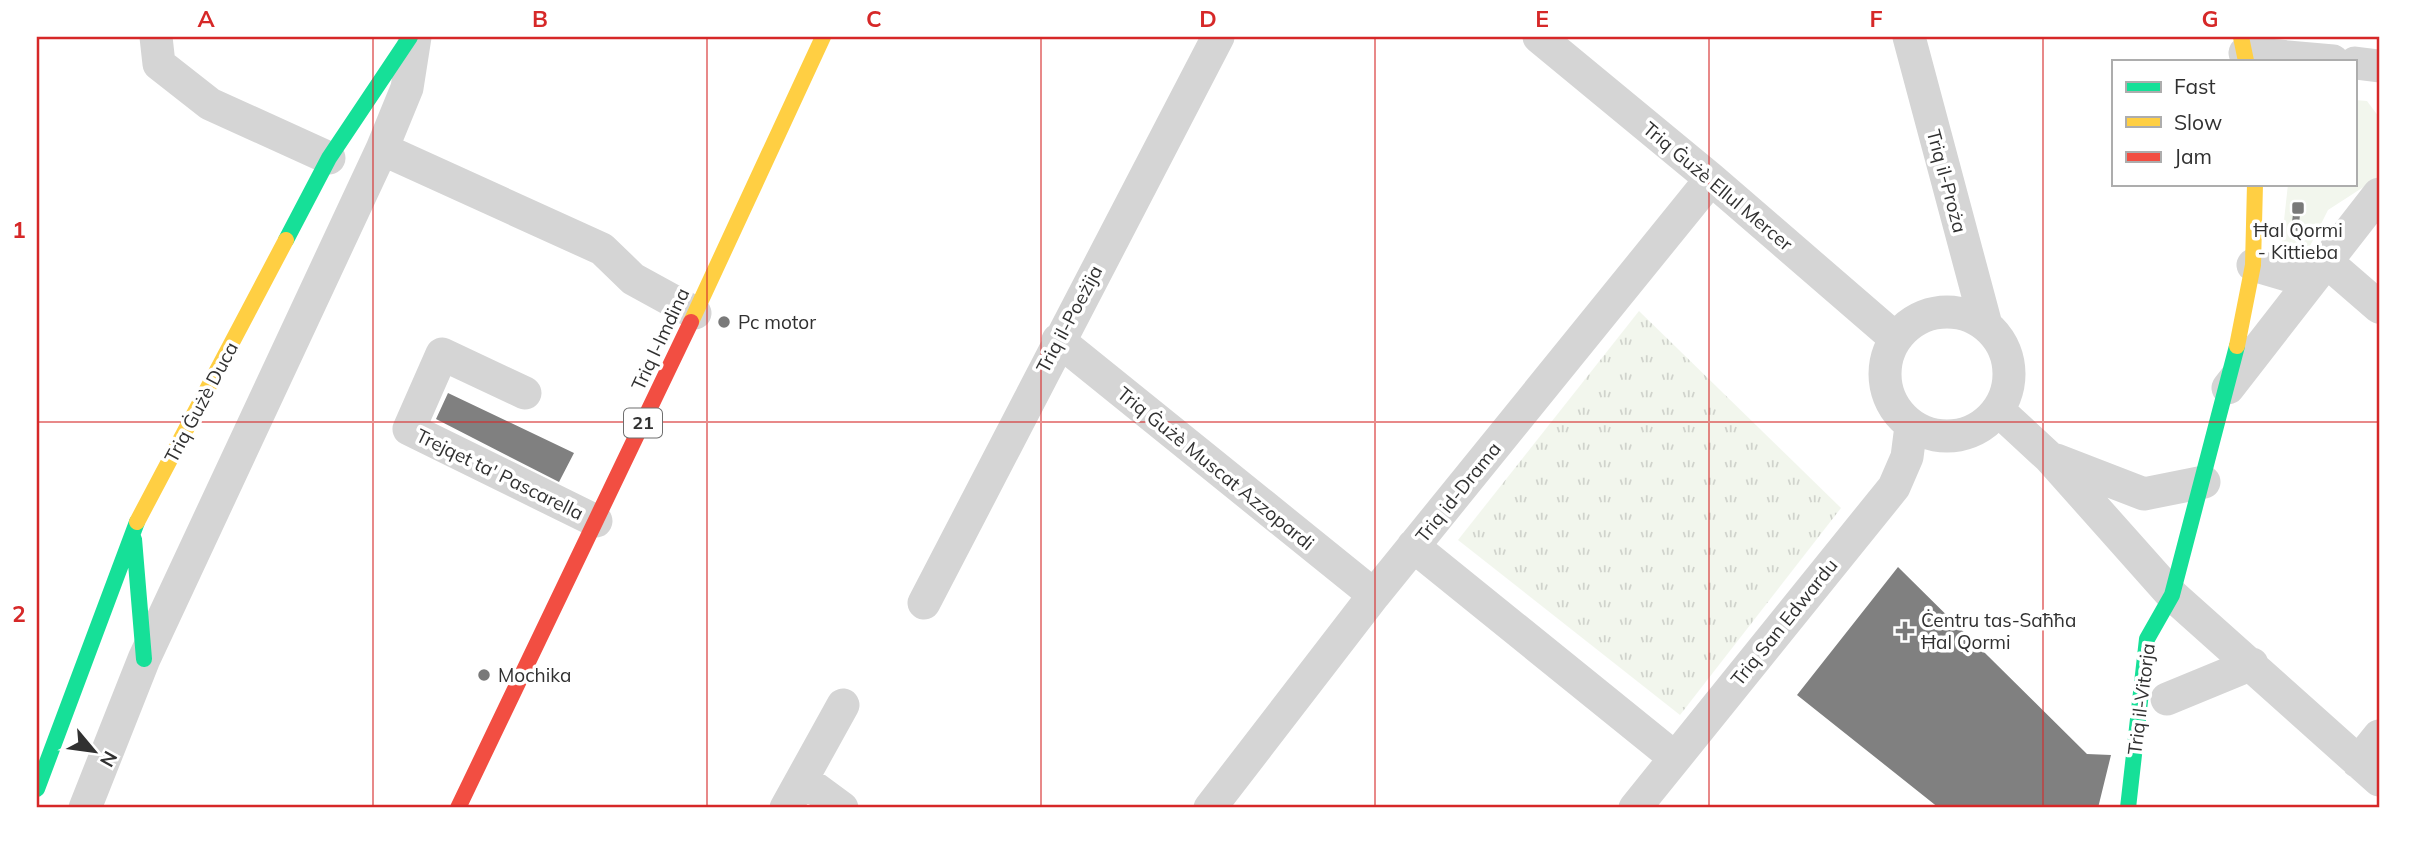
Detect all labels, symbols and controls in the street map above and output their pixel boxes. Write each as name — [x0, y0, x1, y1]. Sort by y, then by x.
text: A — [197, 4, 215, 33]
text: B — [532, 4, 548, 33]
text: C — [866, 4, 882, 33]
text: D — [1199, 4, 1217, 33]
text: E — [1535, 4, 1549, 33]
text: F — [1869, 4, 1883, 33]
text: G — [2201, 4, 2219, 33]
legend — [2112, 60, 2356, 186]
text: Fast — [2174, 73, 2216, 99]
text: Slow — [2174, 109, 2222, 135]
street label: Triq Ġużè Ellul Mercer — [1638, 116, 1798, 256]
street label: Triq il-Proża — [1922, 127, 1972, 235]
text: Jam — [2174, 143, 2212, 169]
marker: Ħal Qormi - Kittieba — [2290, 200, 2306, 216]
text: 1 — [12, 215, 26, 244]
place label: Ħal Qormi - Kittieba — [2253, 218, 2343, 264]
street label: Triq il-Poeżija — [1031, 261, 1107, 377]
street label: Triq l-Imdina — [626, 284, 694, 394]
place label: Pc motor — [738, 310, 816, 334]
marker: Pc motor — [716, 314, 732, 330]
street label: Triq Ġużè Duca — [159, 337, 243, 467]
street label: Triq Ġużè Muscat Azzopardi — [1113, 381, 1319, 555]
road number: 21 — [624, 408, 662, 438]
street label: Trejqet ta' Pascarella — [412, 423, 588, 525]
street label: Triq id-Drama — [1410, 437, 1506, 547]
street label: Triq San Edwardu — [1725, 554, 1843, 690]
text: 2 — [12, 599, 26, 628]
place label: Ċentru tas-Saħħa Ħal Qormi — [1921, 608, 2076, 654]
marker: Ċentru tas-Saħħa Ħal Qormi — [1895, 621, 1915, 641]
street label: Triq il-Vitorja — [2122, 642, 2160, 756]
place label: Mochika — [498, 663, 571, 687]
marker: Mochika — [476, 667, 492, 683]
north arrow — [60, 716, 130, 786]
text: N — [95, 747, 123, 771]

